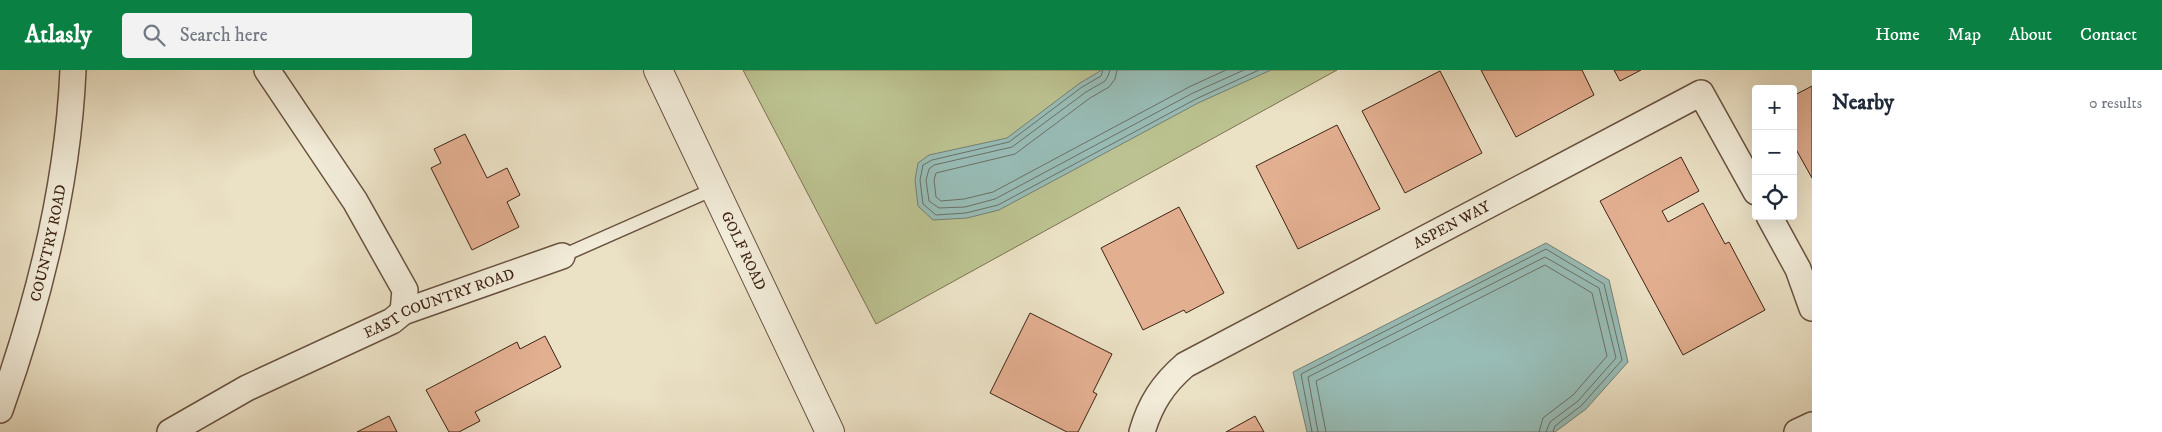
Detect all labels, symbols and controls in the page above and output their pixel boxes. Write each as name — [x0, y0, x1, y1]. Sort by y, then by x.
search box — [122, 13, 472, 58]
text: Atlasly — [25, 20, 92, 50]
icon: search — [140, 21, 168, 49]
text: Search here — [180, 24, 268, 47]
text: Home — [1875, 24, 1920, 46]
text: Map — [1948, 24, 1981, 46]
text: About — [2009, 24, 2052, 46]
text: Contact — [2080, 24, 2137, 46]
map controls — [1752, 85, 1797, 220]
button: + — [1752, 85, 1797, 130]
text: Nearby — [1832, 90, 1894, 116]
text: 0 results — [2089, 93, 2142, 113]
button: − — [1752, 130, 1797, 175]
button: locate — [1752, 175, 1797, 220]
street label: COUNTRY ROAD — [26, 183, 70, 304]
street label: ASPEN WAY — [1410, 196, 1494, 253]
street label: GOLF ROAD — [717, 208, 771, 293]
street label: EAST COUNTRY ROAD — [360, 264, 517, 342]

